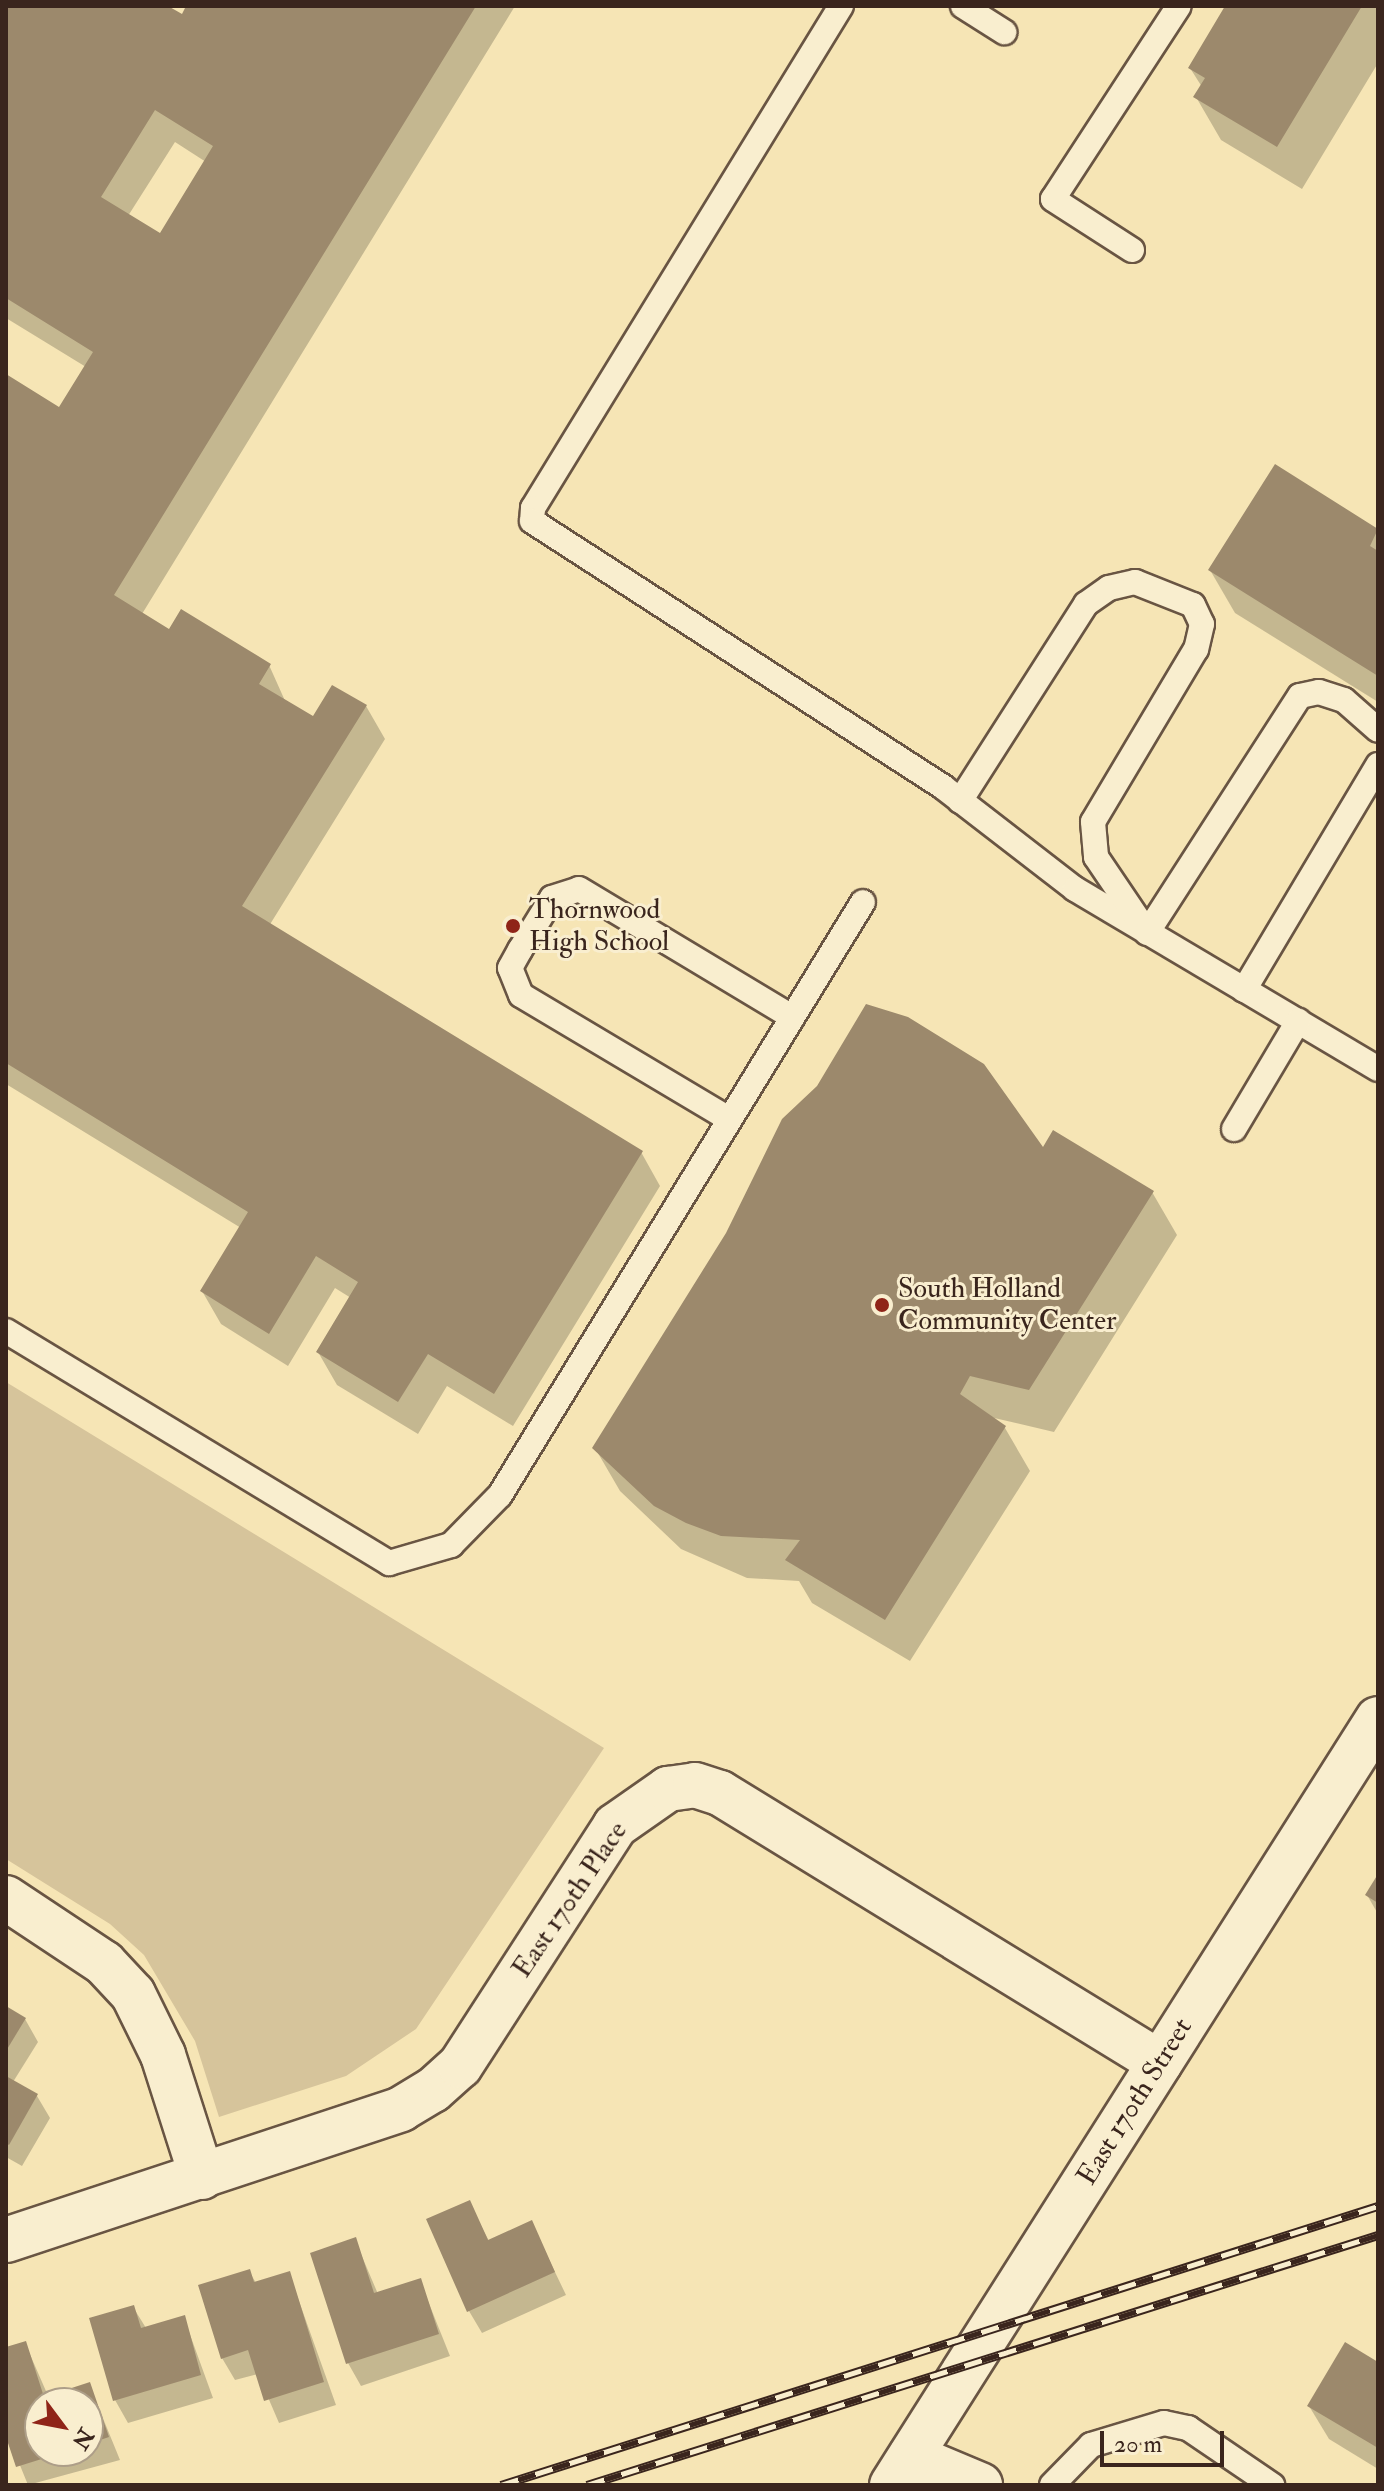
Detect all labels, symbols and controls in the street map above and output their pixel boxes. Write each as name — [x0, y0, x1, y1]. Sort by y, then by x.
place label: Thornwood High School — [529, 893, 669, 959]
marker: Thornwood High School — [504, 917, 522, 935]
place label: South Holland Community Center — [898, 1272, 1116, 1338]
marker: South Holland Community Center — [873, 1296, 891, 1314]
street label: East 170th Place — [505, 1816, 635, 1984]
street label: East 170th Street — [1070, 2012, 1200, 2192]
north arrow — [24, 2387, 104, 2467]
scale bar — [1104, 2415, 1228, 2465]
text: N — [66, 2423, 100, 2454]
text: 20 m — [1114, 2429, 1162, 2460]

